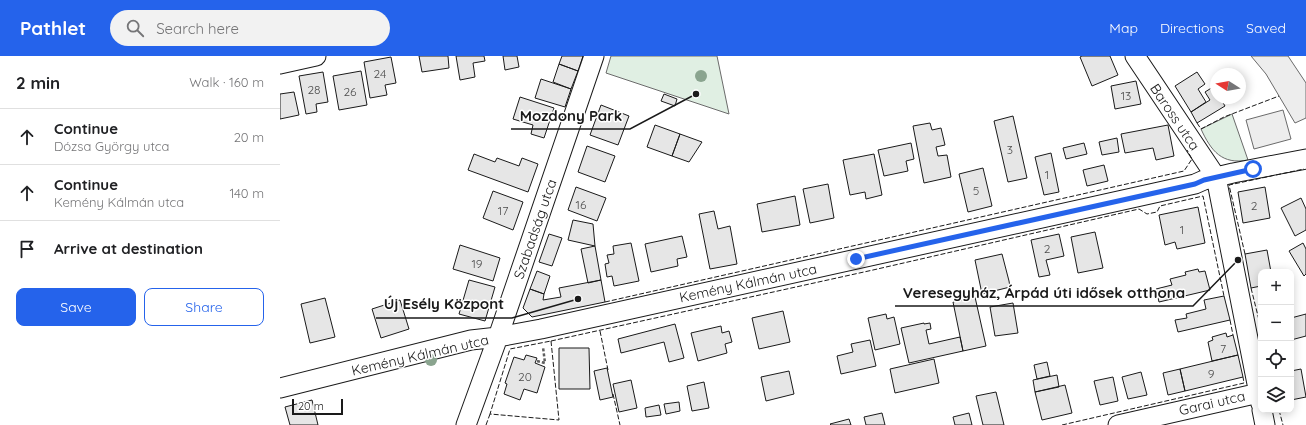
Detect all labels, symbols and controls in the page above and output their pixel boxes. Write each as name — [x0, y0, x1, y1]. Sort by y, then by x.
search box — [110, 10, 390, 46]
text: Pathlet — [20, 16, 86, 40]
icon: search — [124, 17, 146, 39]
text: Search here — [156, 19, 239, 38]
text: Map — [1109, 19, 1138, 37]
text: Directions — [1160, 19, 1224, 37]
text: Saved — [1246, 19, 1286, 37]
house number: 24 — [374, 66, 386, 81]
north arrow — [1210, 68, 1246, 104]
text: 2 min — [16, 72, 60, 93]
text: Walk · 160 m — [189, 74, 264, 90]
street label: Baross utca — [1146, 80, 1204, 154]
house number: 28 — [307, 82, 321, 97]
house number: 26 — [343, 84, 357, 99]
house number: 13 — [1121, 88, 1131, 103]
callout: Mozdony Park — [511, 102, 630, 129]
text: Mozdony Park — [520, 106, 622, 125]
text: Continue — [54, 119, 118, 138]
icon: ahead — [16, 126, 38, 148]
text: 20 m — [234, 129, 264, 145]
text: Dózsa György utca — [54, 138, 169, 154]
house number: 3 — [1007, 142, 1013, 157]
route start — [1244, 160, 1262, 178]
house number: 1 — [1045, 167, 1049, 182]
text: Continue — [54, 175, 118, 194]
street label: Szabadság utca — [509, 177, 561, 281]
icon: ahead — [16, 182, 38, 204]
house number: 5 — [973, 183, 979, 198]
text: 140 m — [229, 185, 264, 201]
text: Kemény Kálmán utca — [54, 194, 184, 210]
house number: 16 — [576, 197, 587, 212]
house number: 2 — [1251, 198, 1258, 213]
house number: 17 — [498, 203, 508, 218]
house number: 1 — [1180, 222, 1184, 237]
icon: arrive — [16, 238, 38, 260]
text: Arrive at destination — [54, 239, 203, 258]
house number: 2 — [1044, 241, 1051, 256]
route end — [847, 250, 865, 268]
house number: 19 — [471, 256, 483, 271]
street label: Kemény Kálmán utca — [678, 260, 818, 306]
map controls — [1258, 269, 1294, 413]
button: + — [1258, 269, 1294, 305]
callout: Veresegyház, Árpád úti idősek otthona — [895, 279, 1193, 306]
text: Veresegyház, Árpád úti idősek otthona — [903, 283, 1185, 302]
button: Save — [16, 288, 136, 326]
button: Share — [144, 288, 264, 326]
callout: Új Esély Központ — [376, 291, 512, 318]
text: Új Esély Központ — [384, 294, 504, 313]
button: − — [1258, 305, 1294, 341]
street label: Kemény Kálmán utca — [350, 330, 490, 380]
house number: 7 — [1220, 341, 1226, 356]
button: locate — [1258, 341, 1294, 377]
house number: 9 — [1208, 366, 1215, 381]
house number: 20 — [518, 369, 532, 384]
button: layers — [1258, 377, 1294, 413]
street label: Garai utca — [1177, 387, 1247, 419]
scale bar — [292, 397, 343, 416]
text: 20 m — [298, 399, 324, 413]

